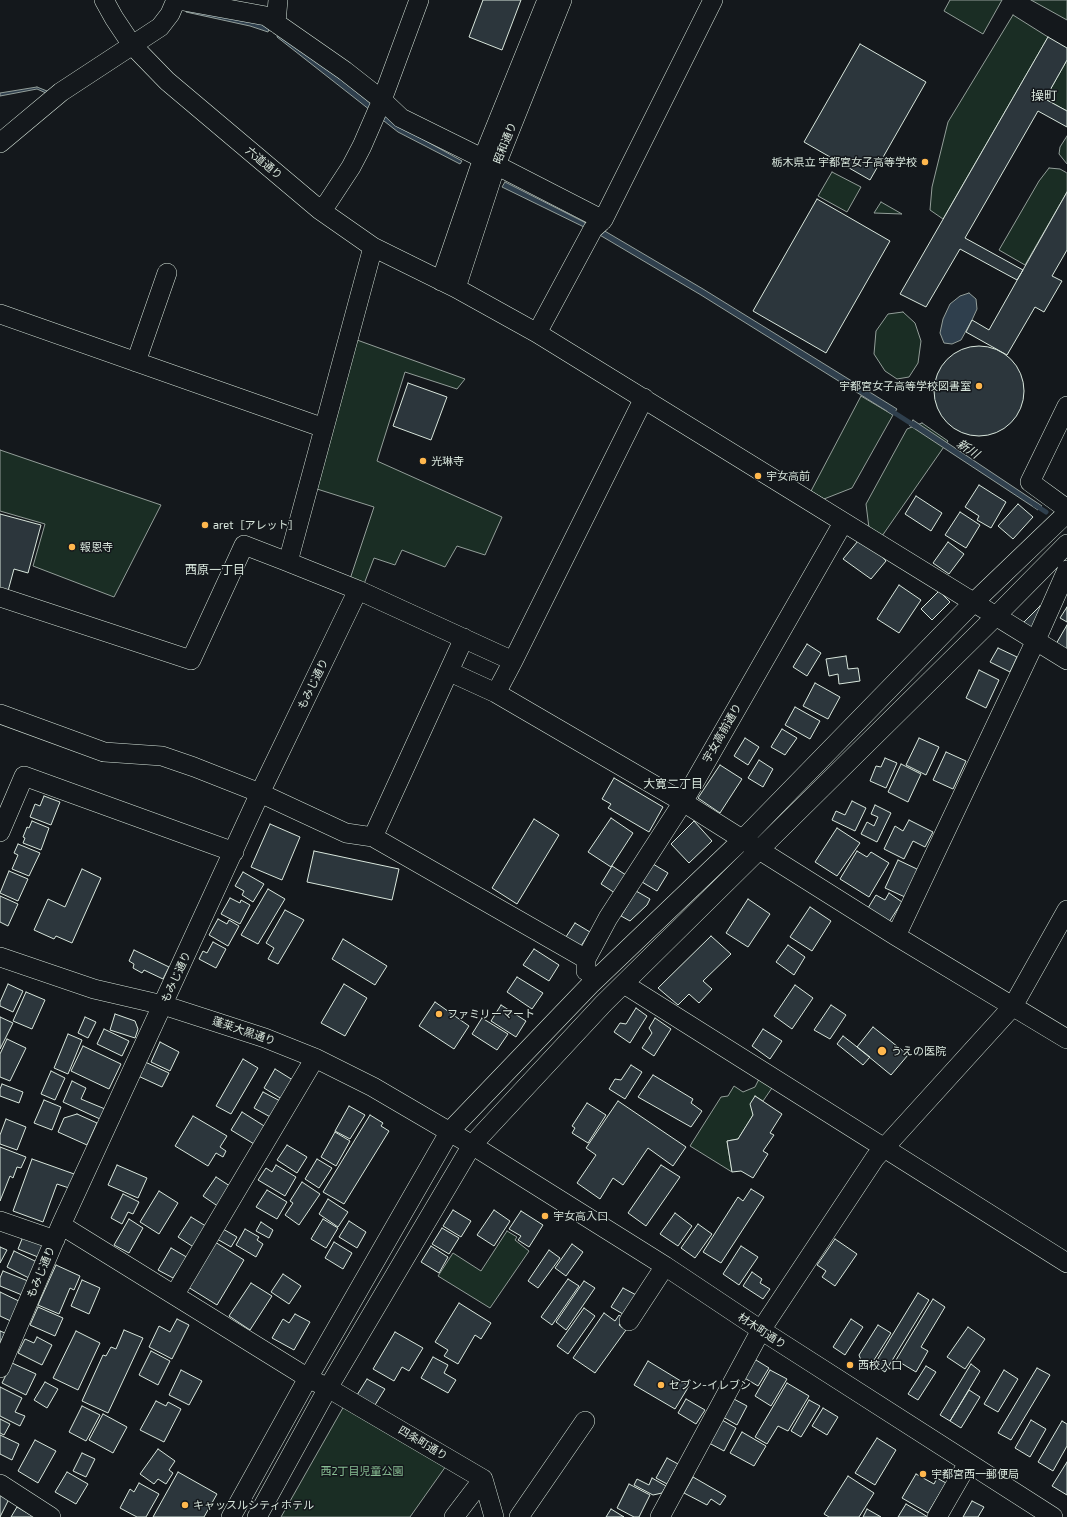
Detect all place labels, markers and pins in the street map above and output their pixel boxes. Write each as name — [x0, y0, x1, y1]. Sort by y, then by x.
place label: 栃木県立 宇都宮女子高等学校 — [772, 155, 917, 169]
marker: 栃木県立 宇都宮女子高等学校 — [920, 157, 930, 167]
place label: 宇都宮女子高等学校図書室 — [839, 379, 971, 393]
marker: 宇都宮女子高等学校図書室 — [974, 381, 984, 391]
place label: 光琳寺 — [431, 454, 464, 468]
marker: 光琳寺 — [418, 456, 428, 466]
place label: 宇女高前 — [766, 469, 810, 483]
marker: 宇女高前 — [753, 471, 763, 481]
place label: aret［アレット］ — [213, 518, 299, 532]
marker: aret［アレット］ — [200, 520, 210, 530]
place label: 報恩寺 — [80, 540, 113, 554]
marker: 報恩寺 — [67, 542, 77, 552]
place label: ファミリーマート — [447, 1007, 535, 1021]
marker: ファミリーマート — [434, 1009, 444, 1019]
place label: うえの医院 — [891, 1044, 946, 1058]
marker: うえの医院 — [876, 1045, 888, 1057]
place label: 宇女高入口 — [553, 1209, 608, 1223]
marker: 宇女高入口 — [540, 1211, 550, 1221]
place label: 西校入口 — [858, 1358, 902, 1372]
marker: 西校入口 — [845, 1360, 855, 1370]
place label: セブン-イレブン — [669, 1378, 751, 1392]
marker: セブン-イレブン — [656, 1380, 666, 1390]
place label: 宇都宮西一郵便局 — [931, 1467, 1019, 1481]
marker: 宇都宮西一郵便局 — [918, 1469, 928, 1479]
place label: キャッスルシティホテル — [193, 1498, 314, 1512]
marker: キャッスルシティホテル — [180, 1500, 190, 1510]

